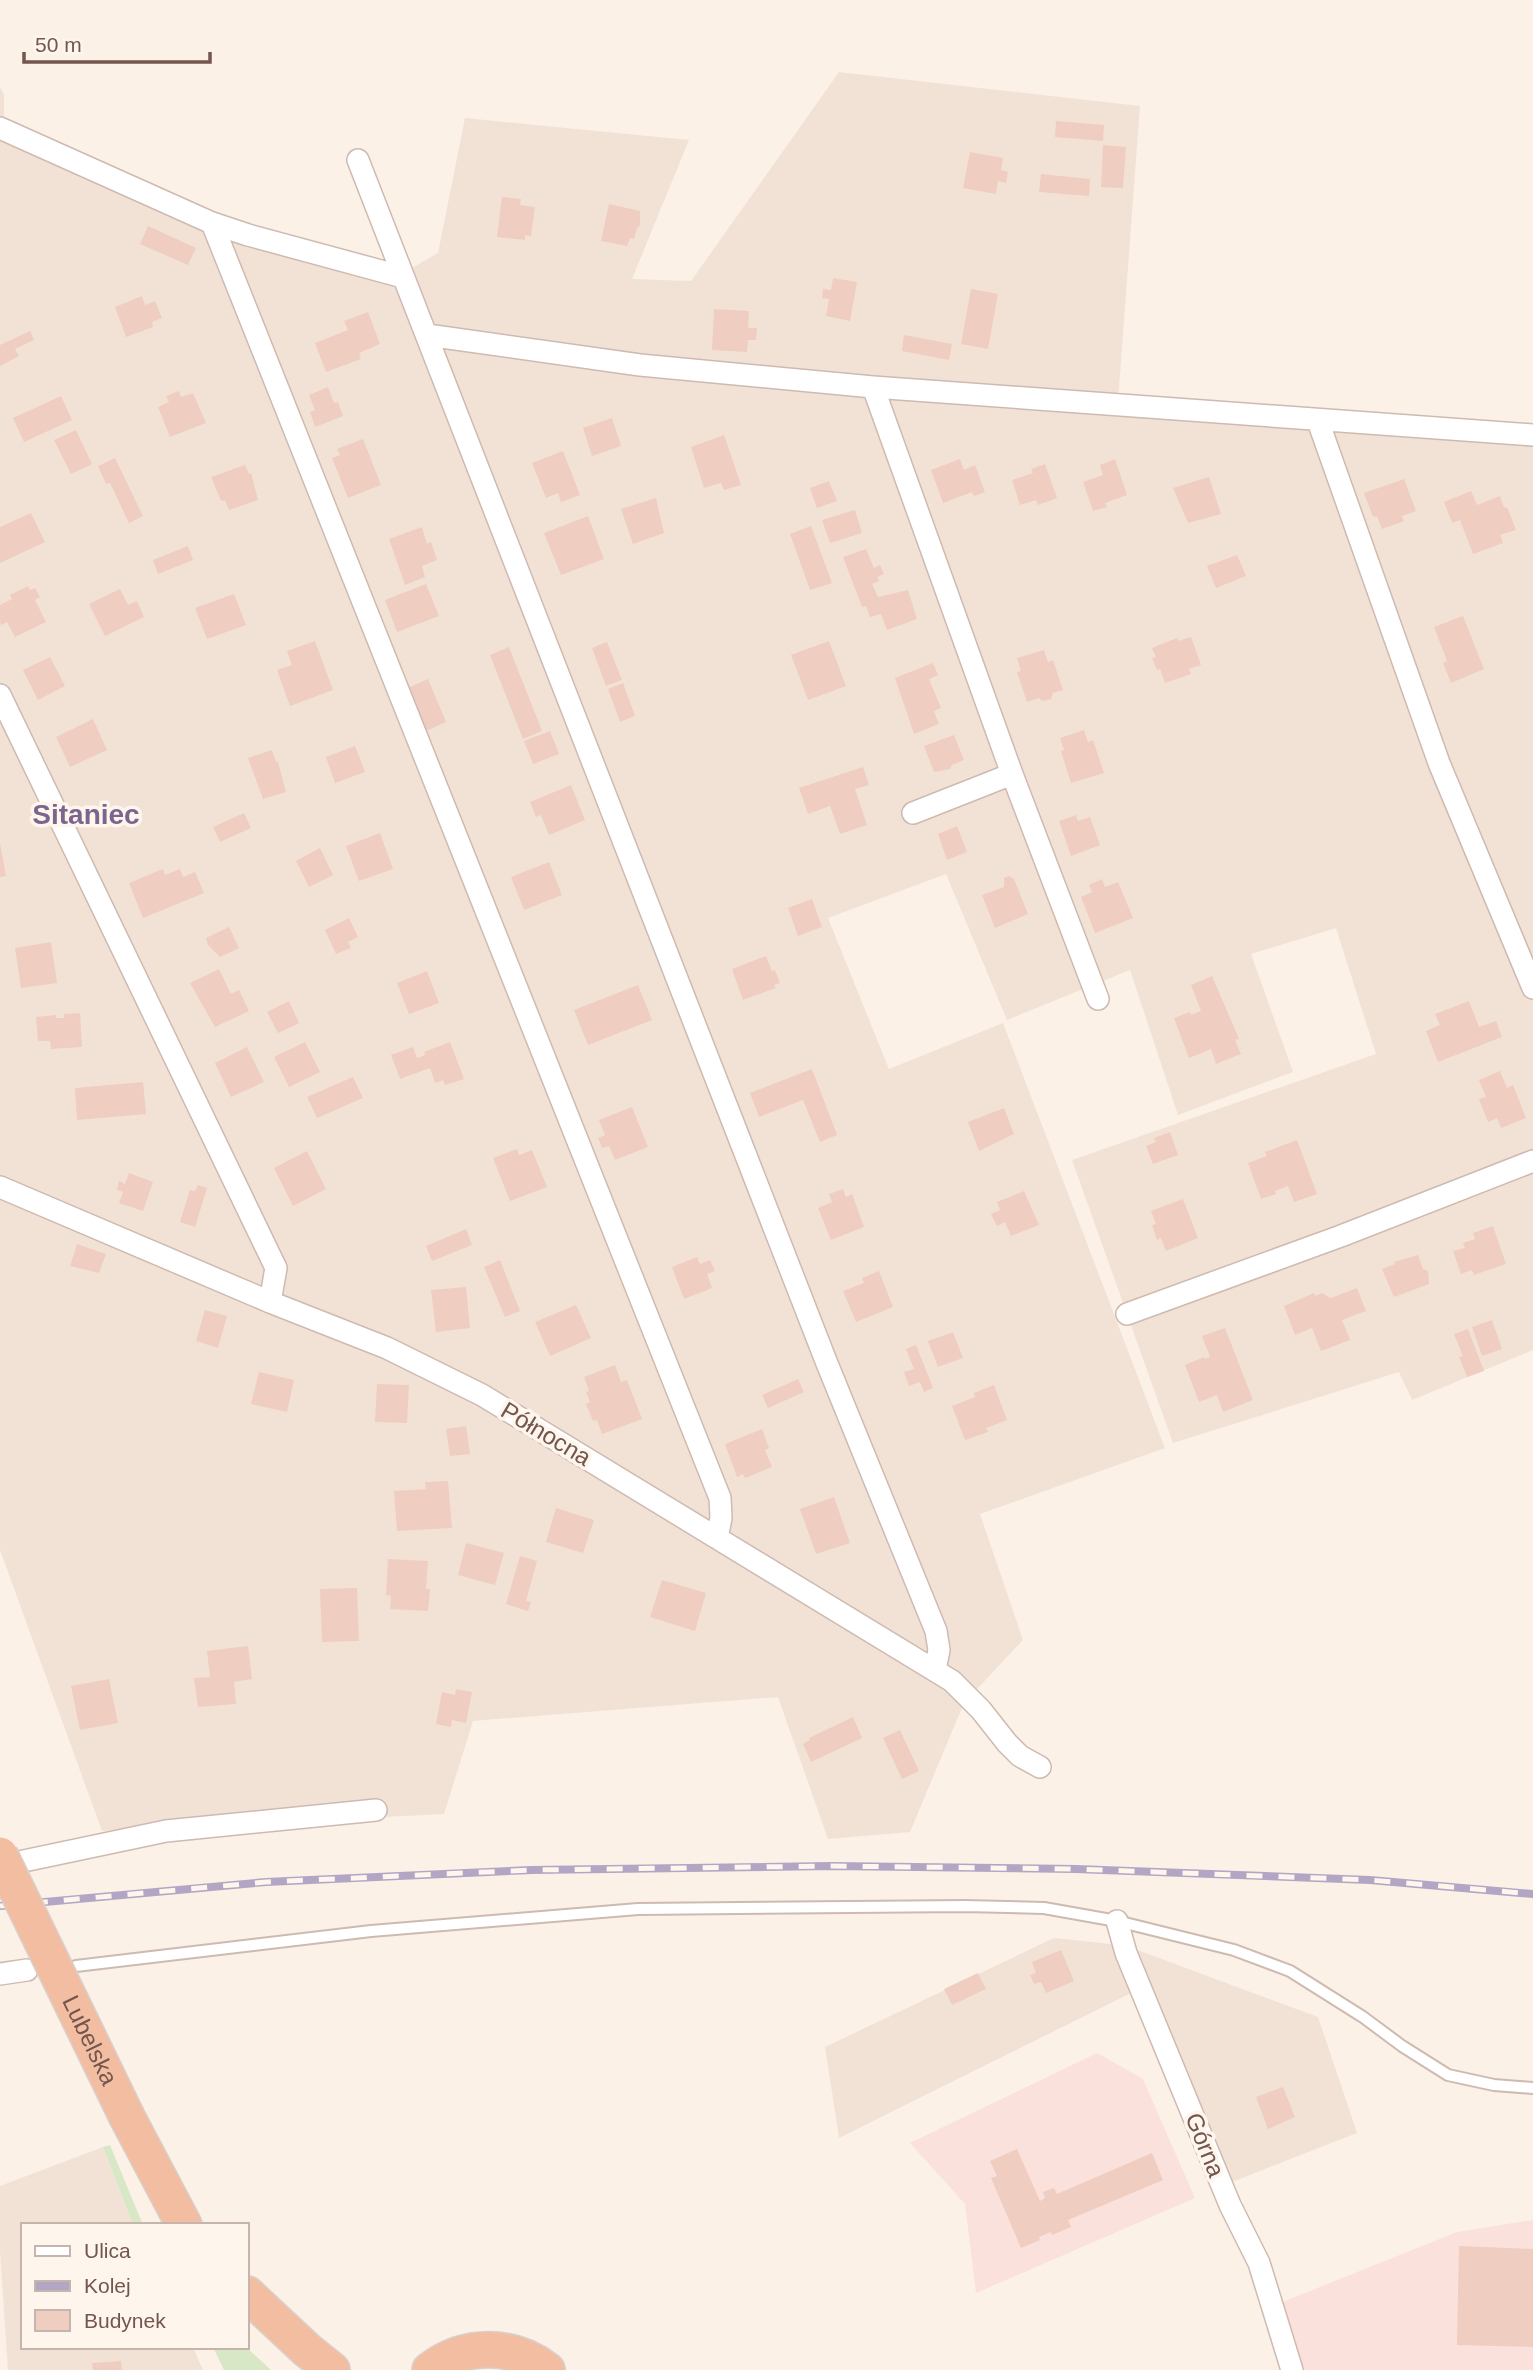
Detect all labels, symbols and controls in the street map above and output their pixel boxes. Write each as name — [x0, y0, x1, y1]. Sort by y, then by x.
scale bar — [24, 21, 210, 65]
text: 50 m — [35, 33, 82, 56]
district label: Sitaniec — [32, 799, 140, 830]
street label: Północna — [496, 1396, 597, 1471]
street label: Lubelska — [57, 1991, 124, 2090]
street label: Górna — [1180, 2109, 1231, 2181]
legend — [21, 2223, 248, 2349]
text: Ulica — [84, 2239, 131, 2262]
text: Kolej — [84, 2274, 131, 2297]
text: Budynek — [84, 2309, 166, 2332]

